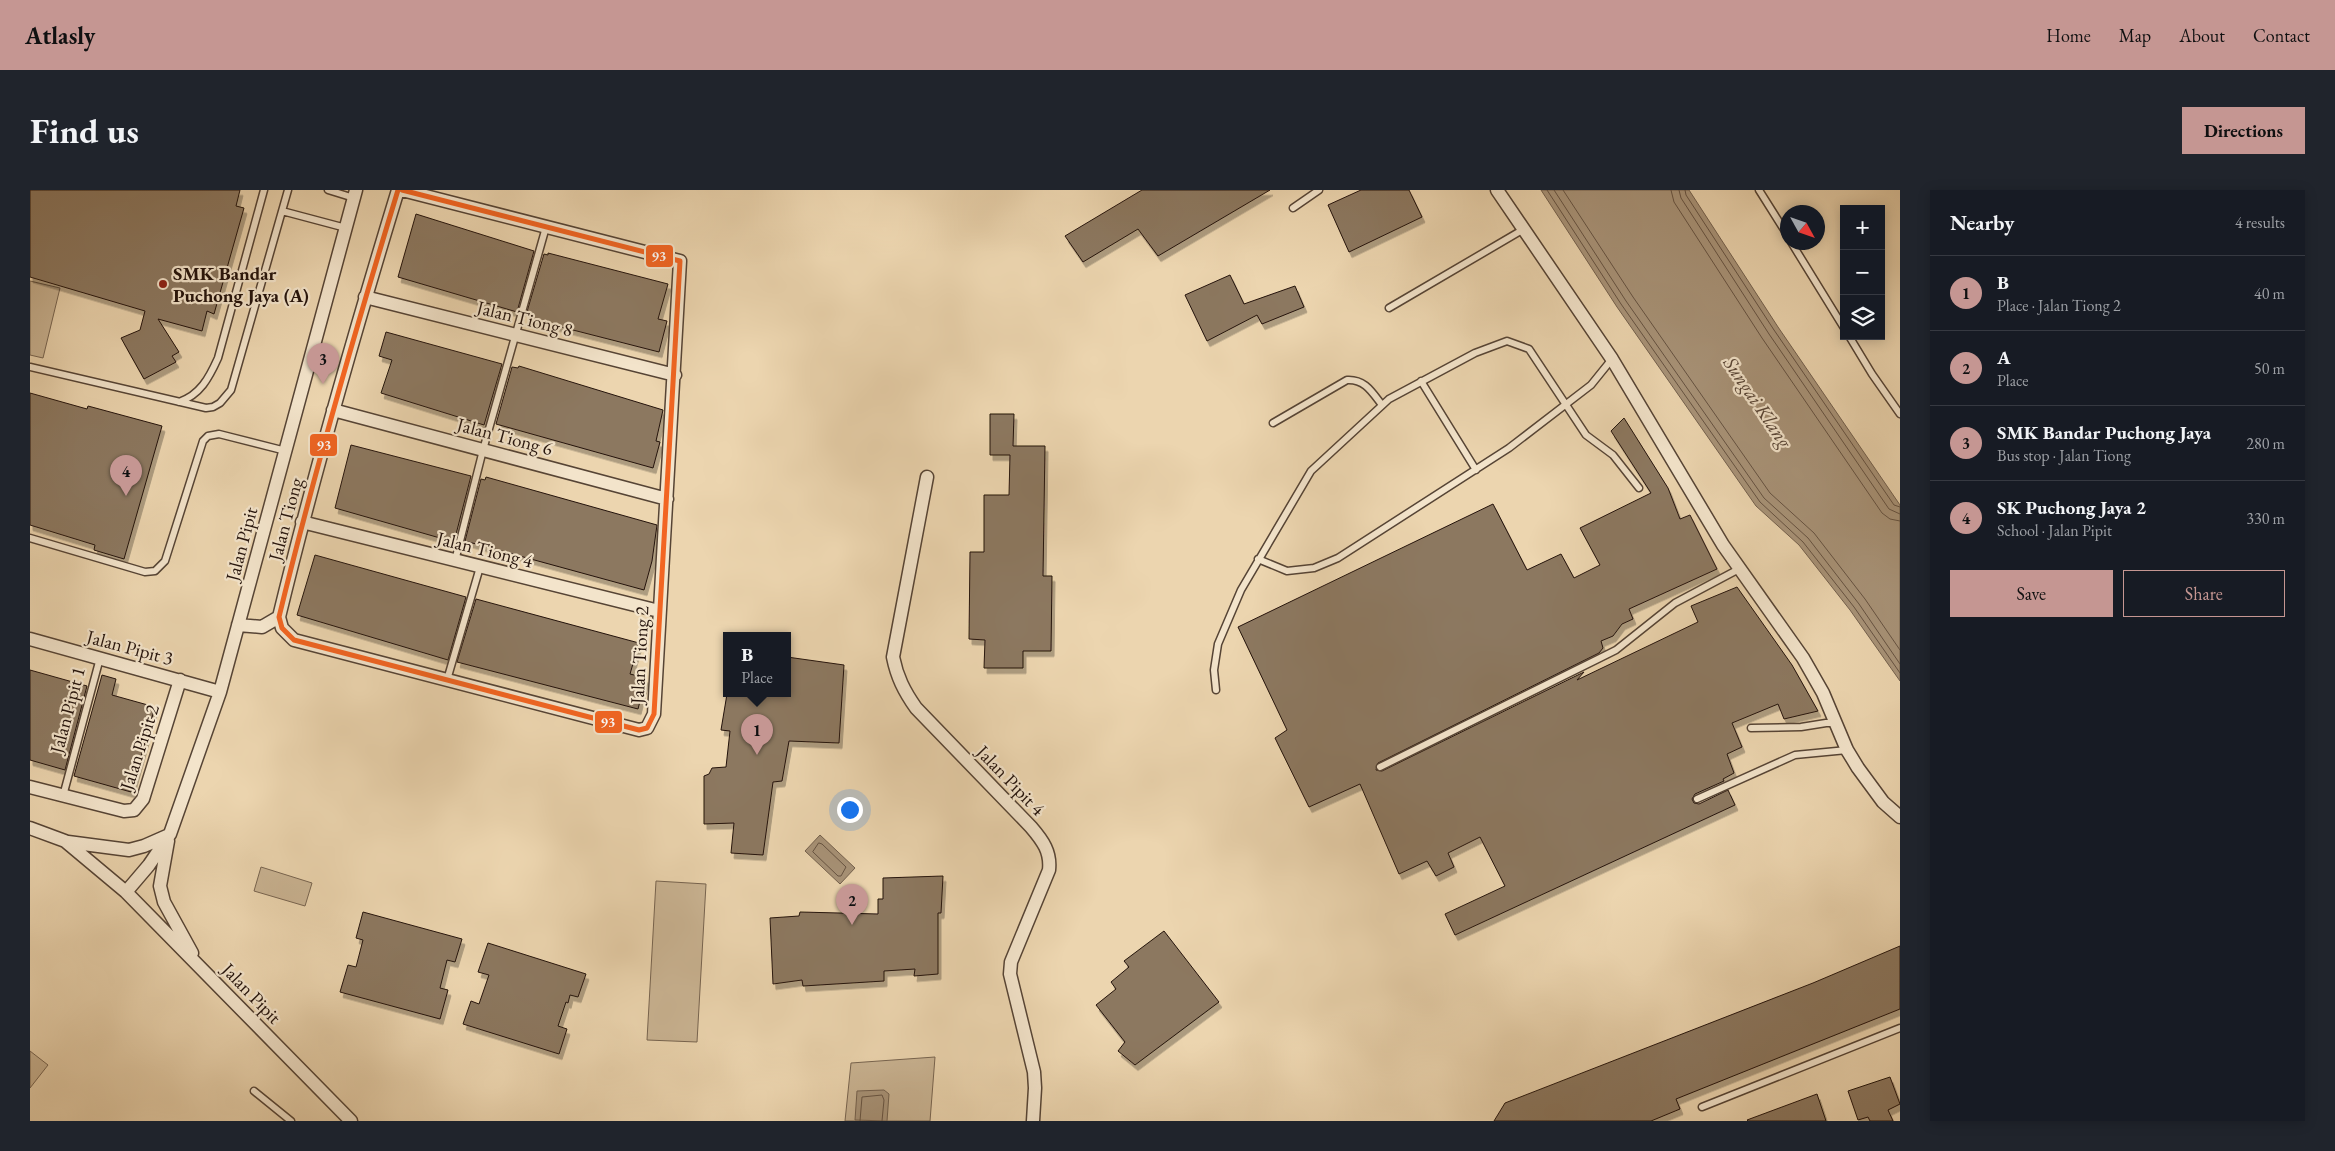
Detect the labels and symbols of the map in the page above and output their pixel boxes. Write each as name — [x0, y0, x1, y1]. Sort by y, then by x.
north arrow — [1780, 205, 1825, 250]
line badge: 93 — [645, 244, 674, 268]
text: 93 — [652, 247, 666, 265]
place label: SMK Bandar Puchong Jaya (A) — [173, 261, 309, 308]
marker: SMK Bandar Puchong Jaya (A) — [157, 278, 169, 290]
street label: Jalan Tiong 8 — [472, 294, 575, 342]
pin: 3 — [307, 343, 339, 384]
water label: Sungai Klang — [1717, 350, 1799, 453]
street label: Jalan Tiong 6 — [452, 411, 555, 461]
line badge: 93 — [309, 433, 338, 457]
text: 93 — [317, 436, 331, 454]
pin: 4 — [110, 455, 142, 496]
street label: Jalan Tiong — [262, 474, 309, 565]
street label: Jalan Pipit — [219, 504, 263, 586]
street label: Jalan Tiong 4 — [432, 525, 536, 574]
street label: Jalan Tiong 2 — [624, 605, 655, 707]
street label: Jalan Pipit 3 — [82, 623, 176, 671]
street label: Jalan Pipit 1 — [43, 664, 91, 758]
street label: Jalan Pipit 2 — [113, 701, 165, 795]
line badge: 93 — [594, 710, 623, 734]
text: 93 — [601, 713, 615, 731]
pin: 1 — [741, 714, 773, 755]
street label: Jalan Pipit 4 — [969, 738, 1051, 822]
your location — [837, 797, 863, 823]
pin: 2 — [836, 884, 868, 925]
street label: Jalan Pipit — [215, 956, 287, 1029]

